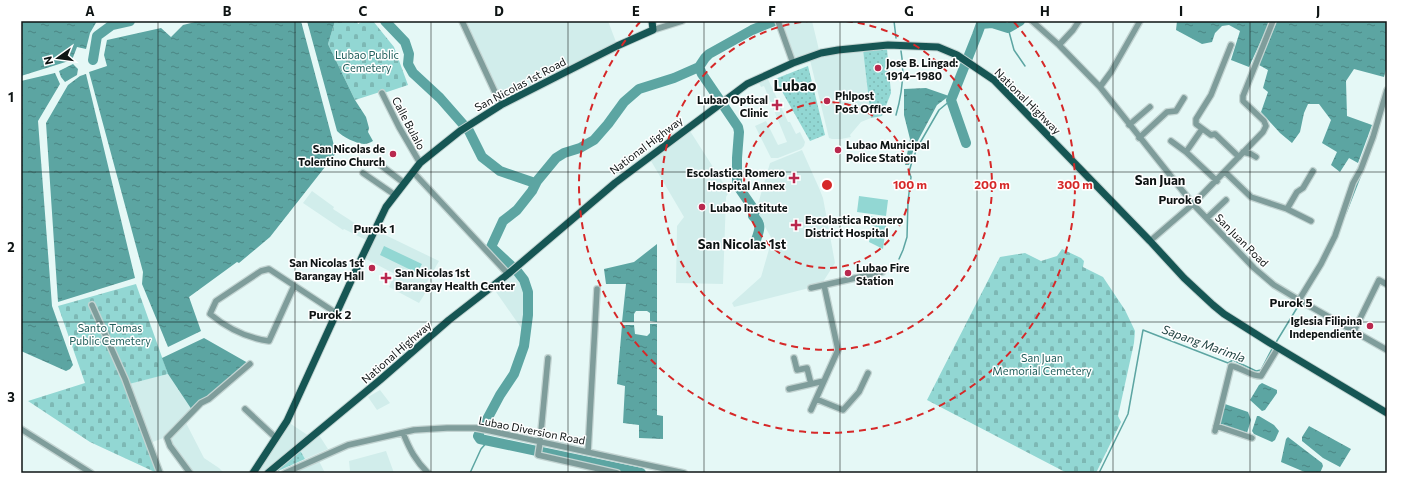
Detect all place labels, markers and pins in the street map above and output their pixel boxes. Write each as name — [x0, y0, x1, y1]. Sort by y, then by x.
place label: Jose B. Lingad: 1914–1980 — [886, 56, 958, 82]
marker: Jose B. Lingad: 1914–1980 — [873, 63, 883, 73]
place label: Phlpost Post Office — [835, 89, 892, 115]
place label: Lubao Optical Clinic — [697, 93, 768, 119]
marker: Phlpost Post Office — [822, 96, 832, 106]
marker: Lubao Optical Clinic — [771, 99, 783, 111]
place label: Lubao Municipal Police Station — [846, 138, 930, 164]
place label: San Nicolas de Tolentino Church — [298, 142, 385, 168]
marker: Lubao Municipal Police Station — [833, 145, 843, 155]
marker: San Nicolas de Tolentino Church — [388, 149, 398, 159]
place label: Escolastica Romero Hospital Annex — [687, 166, 786, 192]
marker: Escolastica Romero Hospital Annex — [788, 172, 800, 184]
centre of rings — [820, 178, 834, 192]
place label: Lubao Institute — [710, 201, 788, 214]
marker: Lubao Institute — [697, 202, 707, 212]
place label: Escolastica Romero District Hospital — [805, 213, 904, 239]
marker: Escolastica Romero District Hospital — [790, 219, 802, 231]
place label: San Nicolas 1st Barangay Hall — [289, 256, 364, 282]
place label: Lubao Fire Station — [856, 261, 909, 287]
marker: San Nicolas 1st Barangay Hall — [367, 263, 377, 273]
place label: San Nicolas 1st Barangay Health Center — [395, 266, 515, 292]
marker: Lubao Fire Station — [843, 268, 853, 278]
marker: San Nicolas 1st Barangay Health Center — [380, 272, 392, 284]
place label: Iglesia Filipina Independiente — [1289, 314, 1362, 340]
marker: Iglesia Filipina Independiente — [1365, 321, 1375, 331]

